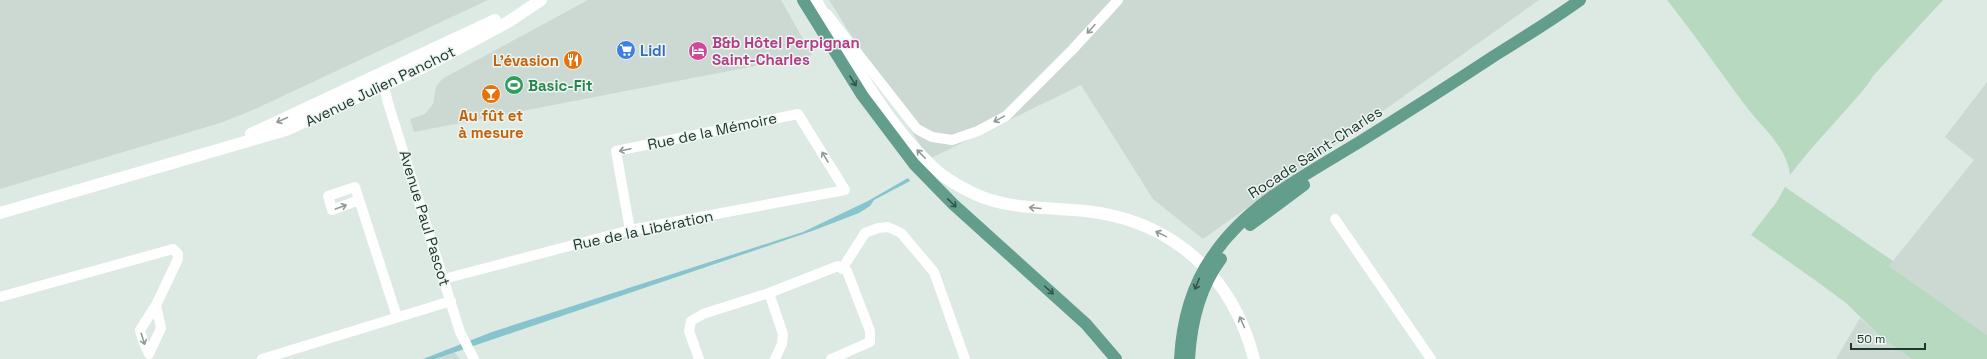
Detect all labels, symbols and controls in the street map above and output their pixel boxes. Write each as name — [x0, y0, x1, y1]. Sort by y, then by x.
one-way arrow — [1087, 23, 1096, 33]
place label: B&b Hôtel Perpignan Saint-Charles — [712, 33, 860, 69]
supermarket icon: Lidl — [615, 39, 637, 61]
hotel icon: B&b Hôtel Perpignan Saint-Charles — [687, 40, 709, 62]
street label: Avenue Julien Panchot — [302, 41, 458, 131]
place label: Lidl — [640, 41, 666, 60]
restaurant icon: L'évasion — [562, 49, 584, 71]
place label: L'évasion — [493, 51, 559, 70]
sports icon: Basic-Fit — [503, 74, 525, 96]
one-way arrow — [849, 75, 857, 86]
place label: Basic-Fit — [528, 76, 593, 95]
bar icon: Au fût et à mesure — [480, 83, 502, 105]
street label: Rocade Saint-Charles — [1244, 101, 1386, 202]
place label: Au fût et à mesure — [458, 106, 524, 142]
street label: Rue de la Mémoire — [646, 108, 779, 154]
one-way arrow — [993, 116, 1005, 124]
one-way arrow — [277, 117, 289, 124]
one-way arrow — [619, 146, 632, 154]
street label: Avenue Paul Pascot — [395, 148, 455, 288]
one-way arrow — [916, 149, 926, 159]
one-way arrow — [821, 152, 829, 163]
one-way arrow — [947, 198, 957, 208]
one-way arrow — [335, 202, 347, 210]
one-way arrow — [1029, 204, 1042, 211]
street label: Rue de la Libération — [571, 206, 715, 254]
one-way arrow — [1155, 230, 1167, 237]
one-way arrow — [1193, 278, 1200, 290]
one-way arrow — [1044, 286, 1054, 295]
one-way arrow — [1237, 316, 1245, 328]
scale bar — [1851, 325, 1925, 351]
text: 50 m — [1857, 331, 1885, 347]
one-way arrow — [140, 333, 147, 346]

